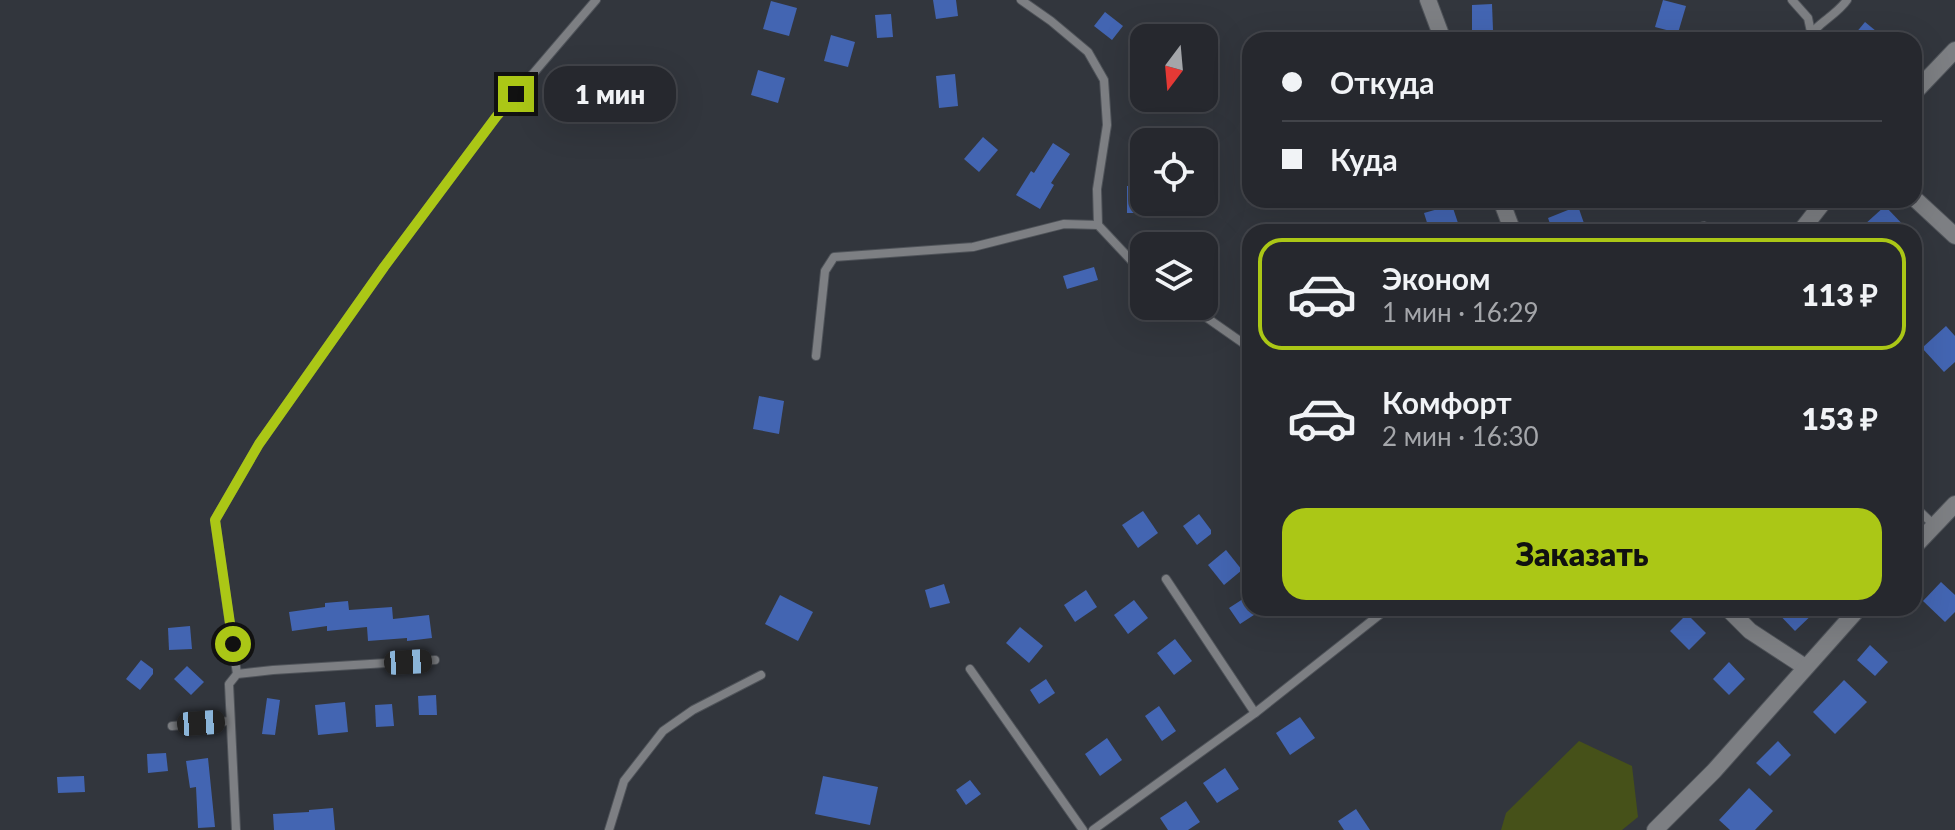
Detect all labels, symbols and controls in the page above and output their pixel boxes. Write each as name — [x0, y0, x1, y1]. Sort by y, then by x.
north arrow — [1130, 24, 1218, 112]
map controls — [1130, 24, 1218, 320]
text: Откуда — [1330, 64, 1435, 100]
callout: 1 мин — [544, 66, 676, 122]
route end — [498, 76, 534, 112]
text: 1 мин — [575, 78, 645, 110]
button: locate — [1130, 128, 1218, 216]
text: Куда — [1330, 141, 1398, 177]
button: layers — [1130, 232, 1218, 320]
icon: car — [1286, 258, 1358, 330]
text: Эконом — [1382, 260, 1491, 296]
text: 113 ₽ — [1801, 276, 1878, 312]
text: 1 мин · 16:29 — [1382, 296, 1539, 328]
icon: car — [1286, 382, 1358, 454]
text: Комфорт — [1382, 384, 1512, 420]
text: 153 ₽ — [1801, 400, 1878, 436]
text: 2 мин · 16:30 — [1382, 420, 1539, 452]
button: Заказать — [1282, 508, 1882, 600]
route start — [215, 626, 251, 662]
car — [383, 649, 433, 675]
car — [176, 709, 226, 737]

